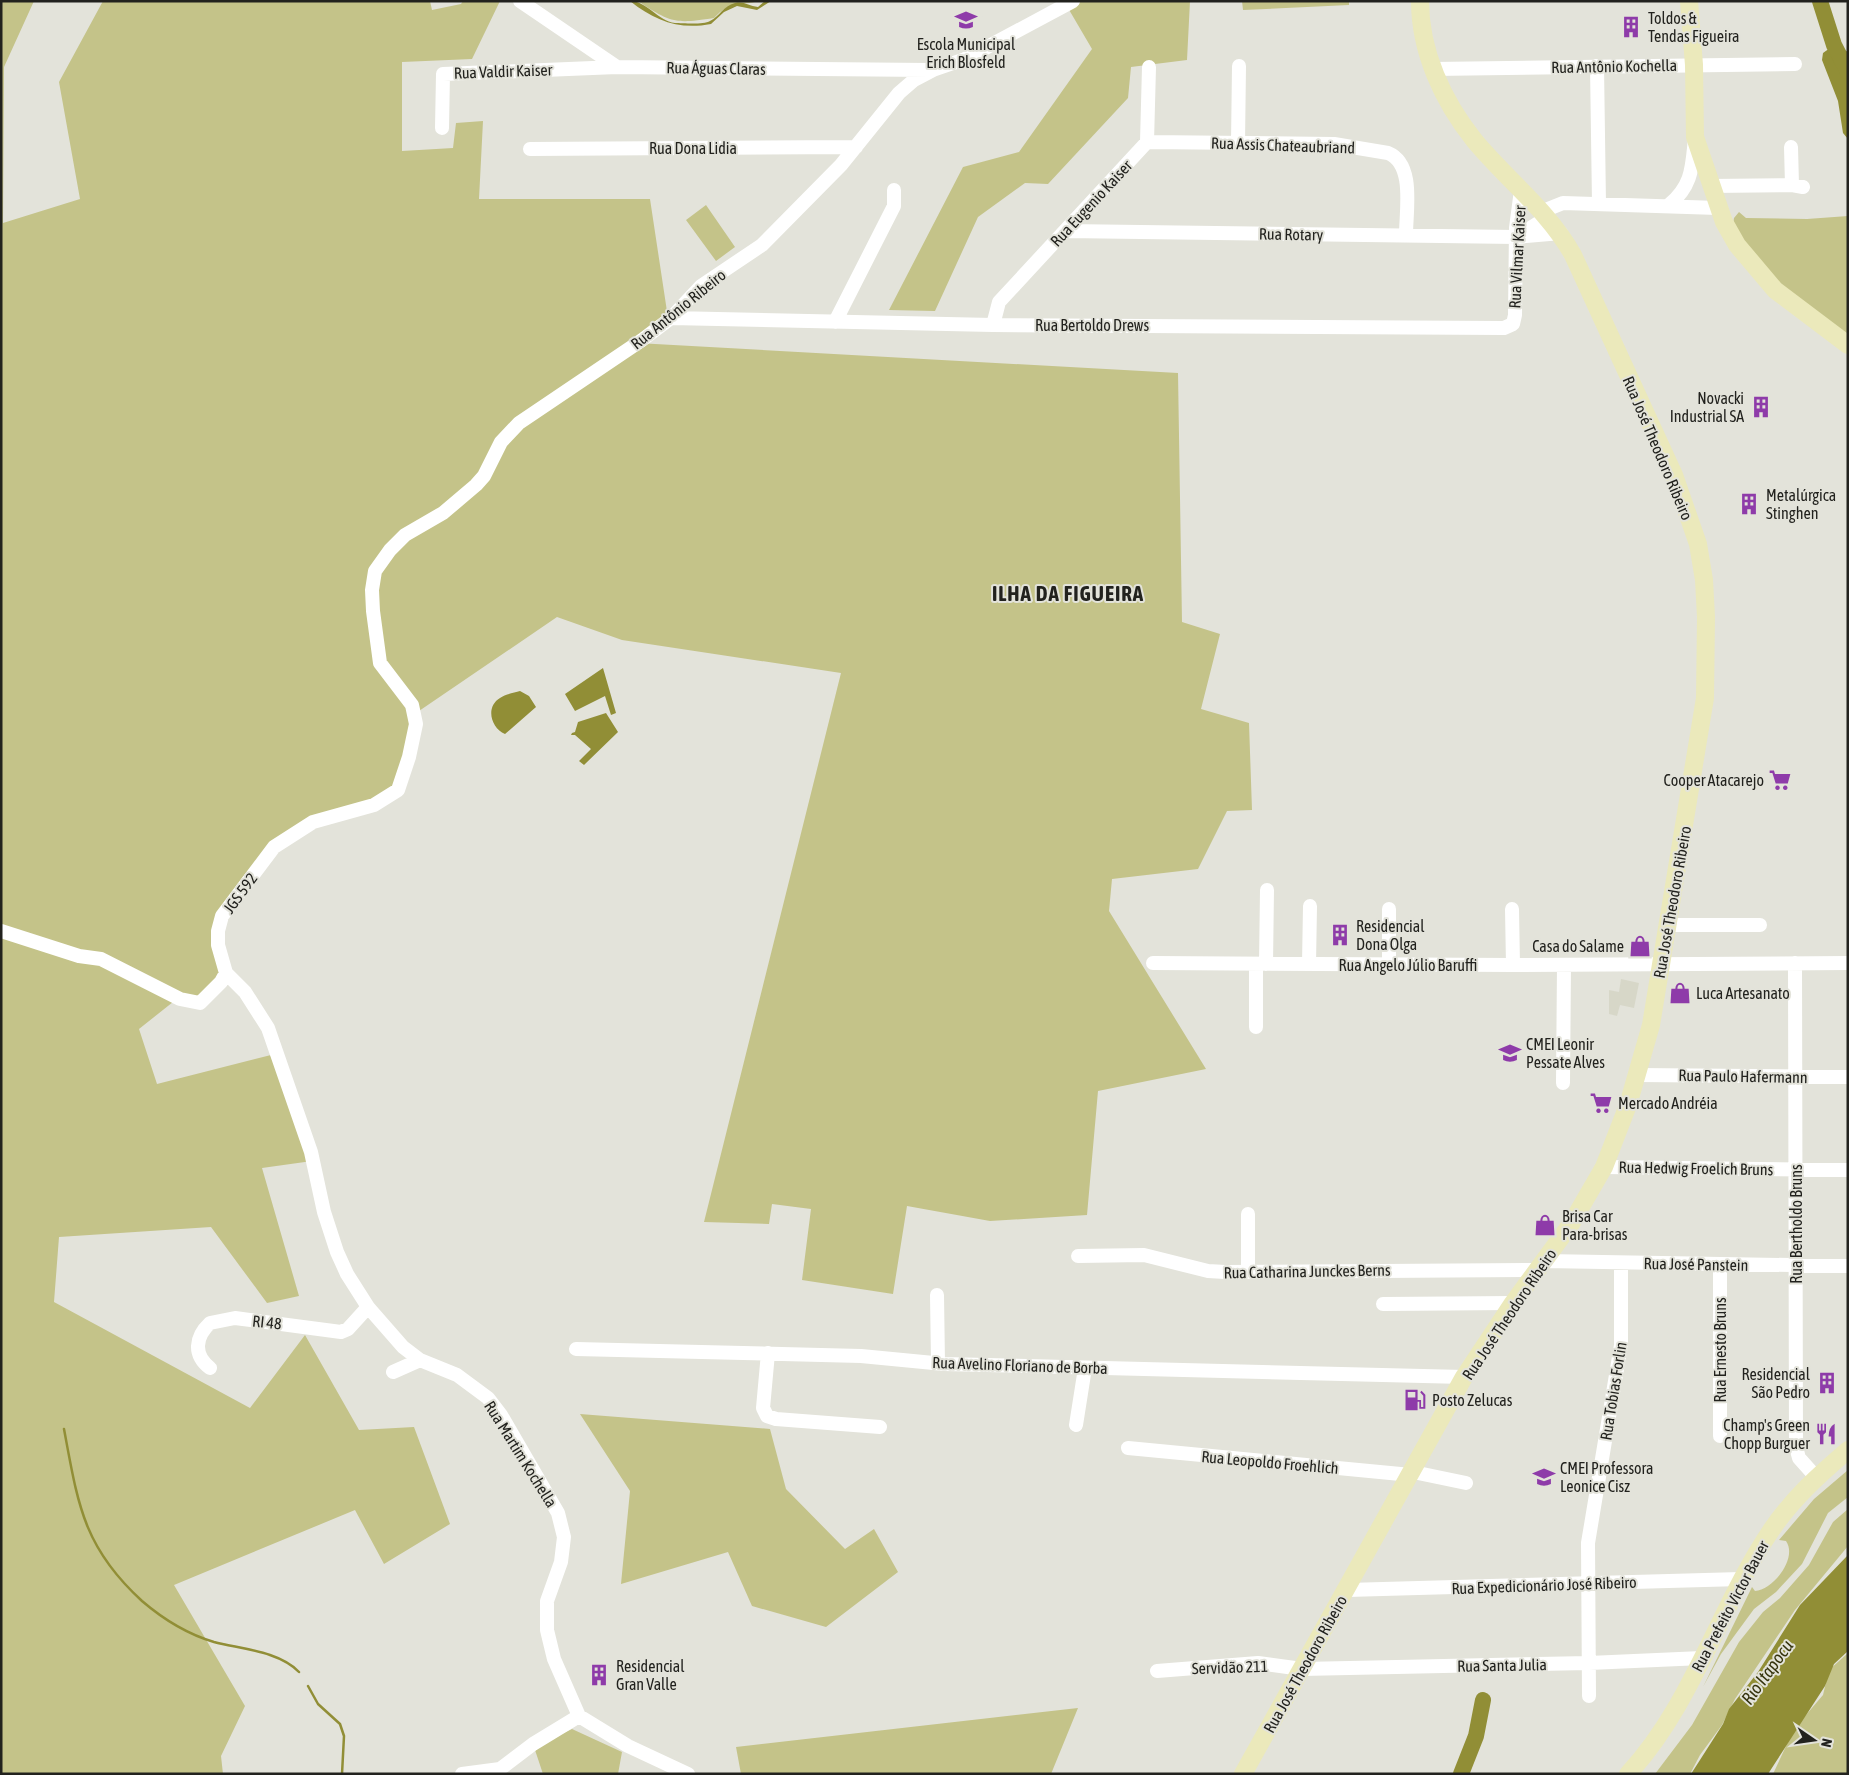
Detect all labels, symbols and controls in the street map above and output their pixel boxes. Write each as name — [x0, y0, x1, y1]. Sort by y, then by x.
school or university icon: Escola Municipal Erich Blosfeld — [953, 7, 979, 33]
place label: Toldos & Tendas Figueira — [1648, 9, 1739, 46]
building icon: Toldos & Tendas Figueira — [1618, 14, 1644, 40]
place label: Escola Municipal Erich Blosfeld — [917, 35, 1016, 71]
street label: Rua Antônio Kochella — [1551, 56, 1677, 76]
street label: Rua Águas Claras — [666, 58, 766, 79]
street label: Rua Valdir Kaiser — [453, 60, 553, 82]
street label: Rua Assis Chateaubriand — [1211, 133, 1355, 157]
street label: Rua Dona Lidia — [649, 139, 737, 157]
street label: Rua Eugenio Kaiser — [1047, 156, 1136, 250]
street label: Rua Vilmar Kaiser — [1505, 205, 1529, 309]
street label: Rua Rotary — [1259, 224, 1324, 245]
street label: Rua Antônio Ribeiro — [627, 265, 729, 353]
street label: Rua Bertoldo Drews — [1035, 316, 1149, 334]
street label: Rua José Theodoro Ribeiro — [1620, 373, 1696, 523]
place label: Novacki Industrial SA — [1670, 389, 1744, 425]
building icon: Novacki Industrial SA — [1748, 394, 1774, 420]
place label: Metalúrgica Stinghen — [1766, 486, 1836, 523]
building icon: Metalúrgica Stinghen — [1736, 491, 1762, 517]
district label: ILHA DA FIGUEIRA — [992, 581, 1144, 605]
supermarket icon: Cooper Atacarejo — [1767, 767, 1793, 793]
place label: Cooper Atacarejo — [1664, 771, 1764, 790]
street label: Rua José Theodoro Ribeiro — [1650, 824, 1694, 980]
street label: JGS 592 — [219, 869, 261, 917]
place label: Residencial Dona Olga — [1356, 917, 1425, 954]
building icon: Residencial Dona Olga — [1327, 922, 1353, 948]
shop icon: Casa do Salame — [1627, 933, 1653, 959]
place label: Casa do Salame — [1532, 937, 1624, 955]
street label: Rua Angelo Júlio Baruffi — [1339, 956, 1477, 975]
shop icon: Luca Artesanato — [1667, 980, 1693, 1006]
place label: Luca Artesanato — [1696, 984, 1790, 1002]
place label: CMEI Leonir Pessate Alves — [1526, 1035, 1605, 1071]
school or university icon: CMEI Leonir Pessate Alves — [1497, 1040, 1523, 1066]
street label: Rua Paulo Hafermann — [1678, 1066, 1808, 1086]
supermarket icon: Mercado Andréia — [1588, 1090, 1614, 1116]
place label: Mercado Andréia — [1618, 1094, 1718, 1112]
street label: Rua Hedwig Froelich Bruns — [1619, 1158, 1774, 1179]
street label: Rua Bertholdo Bruns — [1787, 1164, 1805, 1284]
place label: Brisa Car Para-brisas — [1562, 1207, 1628, 1243]
shop icon: Brisa Car Para-brisas — [1532, 1212, 1558, 1238]
street label: Rua José Theodoro Ribeiro — [1458, 1245, 1560, 1383]
street label: Rua José Panstein — [1644, 1254, 1748, 1274]
street label: Rua Catharina Junckes Berns — [1223, 1261, 1391, 1281]
street label: Rua Ernesto Bruns — [1711, 1297, 1729, 1403]
street label: RI 48 — [251, 1312, 283, 1332]
street label: Rua Tobias Forlin — [1596, 1340, 1630, 1442]
street label: Rua Avelino Floriano de Borba — [932, 1353, 1108, 1377]
place label: Residencial São Pedro — [1742, 1365, 1811, 1401]
building icon: Residencial São Pedro — [1814, 1370, 1840, 1396]
fuel station icon: Posto Zelucas — [1402, 1387, 1428, 1413]
place label: Posto Zelucas — [1432, 1391, 1513, 1409]
street label: Rua Martim Kochella — [481, 1398, 561, 1510]
place label: Champ's Green Chopp Burguer — [1723, 1416, 1810, 1453]
restaurant icon: Champ's Green Chopp Burguer — [1813, 1421, 1839, 1447]
street label: Rua Leopoldo Froehlich — [1201, 1447, 1339, 1478]
place label: CMEI Professora Leonice Cisz — [1560, 1459, 1653, 1495]
school or university icon: CMEI Professora Leonice Cisz — [1531, 1464, 1557, 1490]
street label: Rua Prefeito Victor Bauer — [1688, 1537, 1772, 1675]
street label: Rua Expedicionário José Ribeiro — [1451, 1573, 1637, 1598]
street label: Rua José Theodoro Ribeiro — [1260, 1592, 1350, 1736]
water label: Rio Itapocu — [1737, 1636, 1798, 1708]
street label: Rua Santa Julia — [1457, 1655, 1547, 1675]
place label: Residencial Gran Valle — [616, 1657, 685, 1693]
street label: Servidão 211 — [1192, 1657, 1268, 1677]
building icon: Residencial Gran Valle — [586, 1662, 612, 1688]
north arrow — [1789, 1715, 1839, 1765]
text: N — [1818, 1737, 1835, 1749]

